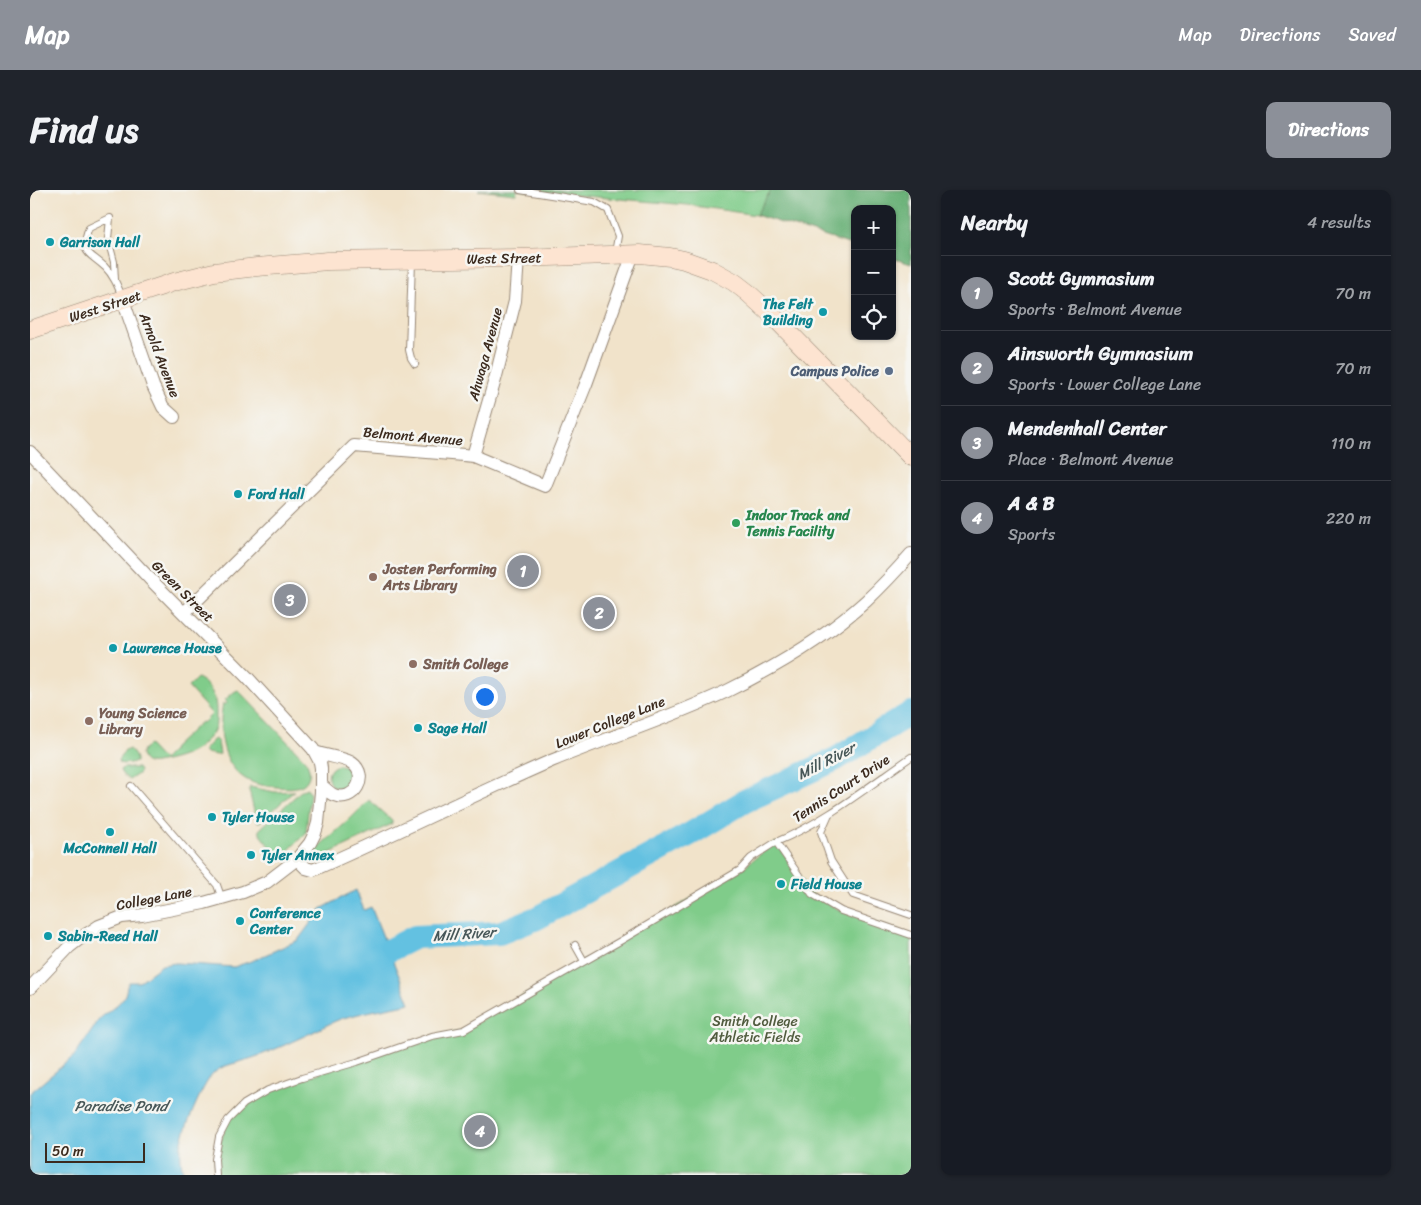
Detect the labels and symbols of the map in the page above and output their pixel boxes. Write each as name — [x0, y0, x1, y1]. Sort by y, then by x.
place label: Garrison Hall — [59, 230, 141, 255]
marker: Garrison Hall — [44, 236, 56, 248]
street label: West Street — [466, 245, 542, 272]
street label: West Street — [66, 283, 145, 330]
place label: The Felt Building — [763, 292, 814, 333]
street label: Ahwaga Avenue — [461, 305, 510, 405]
marker: The Felt Building — [817, 306, 829, 318]
street label: Arnold Avenue — [131, 308, 187, 402]
place label: Campus Police — [790, 359, 880, 384]
marker: Campus Police — [883, 365, 895, 377]
street label: Belmont Avenue — [362, 420, 464, 453]
place label: Ford Hall — [247, 482, 305, 507]
marker: Ford Hall — [232, 488, 244, 500]
place label: Indoor Track and Tennis Facility — [745, 503, 851, 544]
marker: Indoor Track and Tennis Facility — [730, 517, 742, 529]
pin: 1 — [507, 552, 539, 590]
street label: Green Street — [145, 554, 220, 629]
place label: Josten Performing Arts Library — [382, 557, 497, 598]
marker: Josten Performing Arts Library — [367, 571, 379, 583]
pin: 3 — [274, 581, 306, 619]
pin: 2 — [583, 594, 615, 632]
place label: Lawrence House — [123, 636, 222, 661]
marker: Lawrence House — [107, 642, 119, 654]
place label: Smith College — [422, 652, 509, 677]
marker: Smith College — [407, 658, 419, 670]
your location — [472, 684, 498, 710]
street label: Lower College Lane — [551, 689, 669, 756]
place label: Young Science Library — [99, 701, 187, 742]
marker: Young Science Library — [83, 715, 95, 727]
place label: Sage Hall — [427, 716, 488, 741]
marker: Sage Hall — [412, 722, 424, 734]
water label: Mill River — [792, 734, 862, 787]
street label: Tennis Court Drive — [788, 747, 895, 829]
place label: Tyler House — [222, 805, 295, 830]
marker: Tyler House — [206, 811, 218, 823]
marker: McConnell Hall — [104, 826, 116, 838]
place label: McConnell Hall — [62, 836, 158, 861]
place label: Tyler Annex — [261, 843, 335, 868]
marker: Tyler Annex — [245, 849, 257, 861]
place label: Field House — [790, 872, 863, 897]
marker: Field House — [775, 878, 787, 890]
street label: College Lane — [114, 879, 194, 918]
place label: Conference Center — [249, 901, 322, 942]
marker: Conference Center — [234, 915, 246, 927]
water label: Mill River — [432, 919, 499, 949]
place label: Sabin-Reed Hall — [57, 924, 159, 949]
marker: Sabin-Reed Hall — [42, 930, 54, 942]
park label: Smith College Athletic Fields — [709, 1009, 801, 1050]
water label: Paradise Pond — [75, 1093, 172, 1119]
pin: 4 — [464, 1112, 496, 1150]
scale bar — [45, 1140, 145, 1163]

